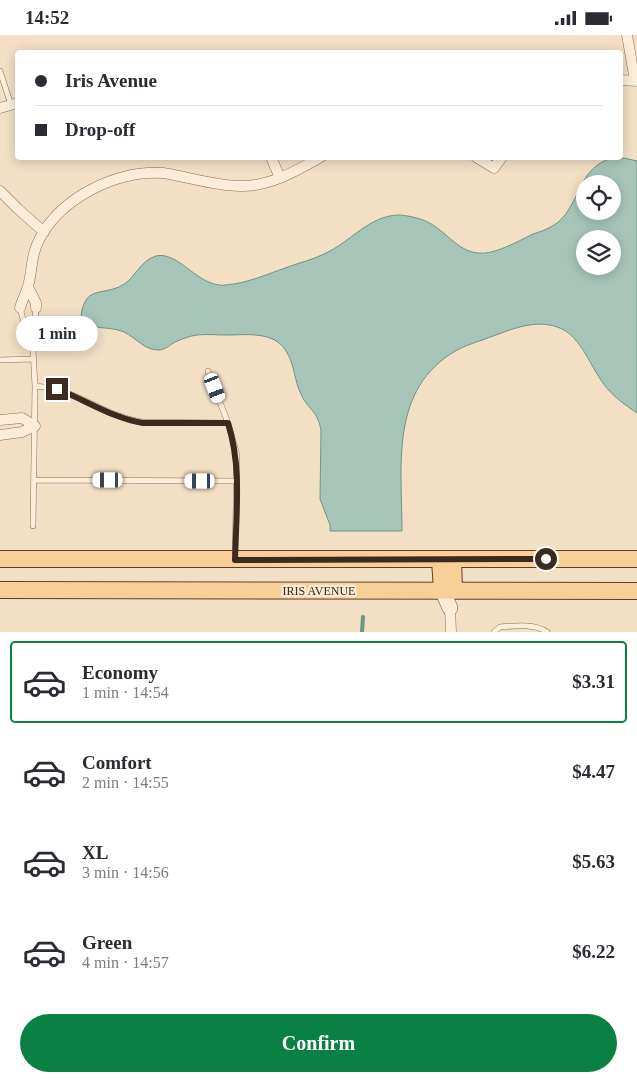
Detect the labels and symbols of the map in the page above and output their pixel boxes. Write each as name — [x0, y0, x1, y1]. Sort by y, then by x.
callout: 1 min — [16, 317, 98, 351]
car — [202, 371, 227, 405]
route end — [46, 378, 68, 400]
car — [93, 473, 123, 488]
car — [185, 474, 215, 489]
route start — [535, 548, 557, 570]
street label: IRIS AVENUE — [283, 584, 355, 598]

